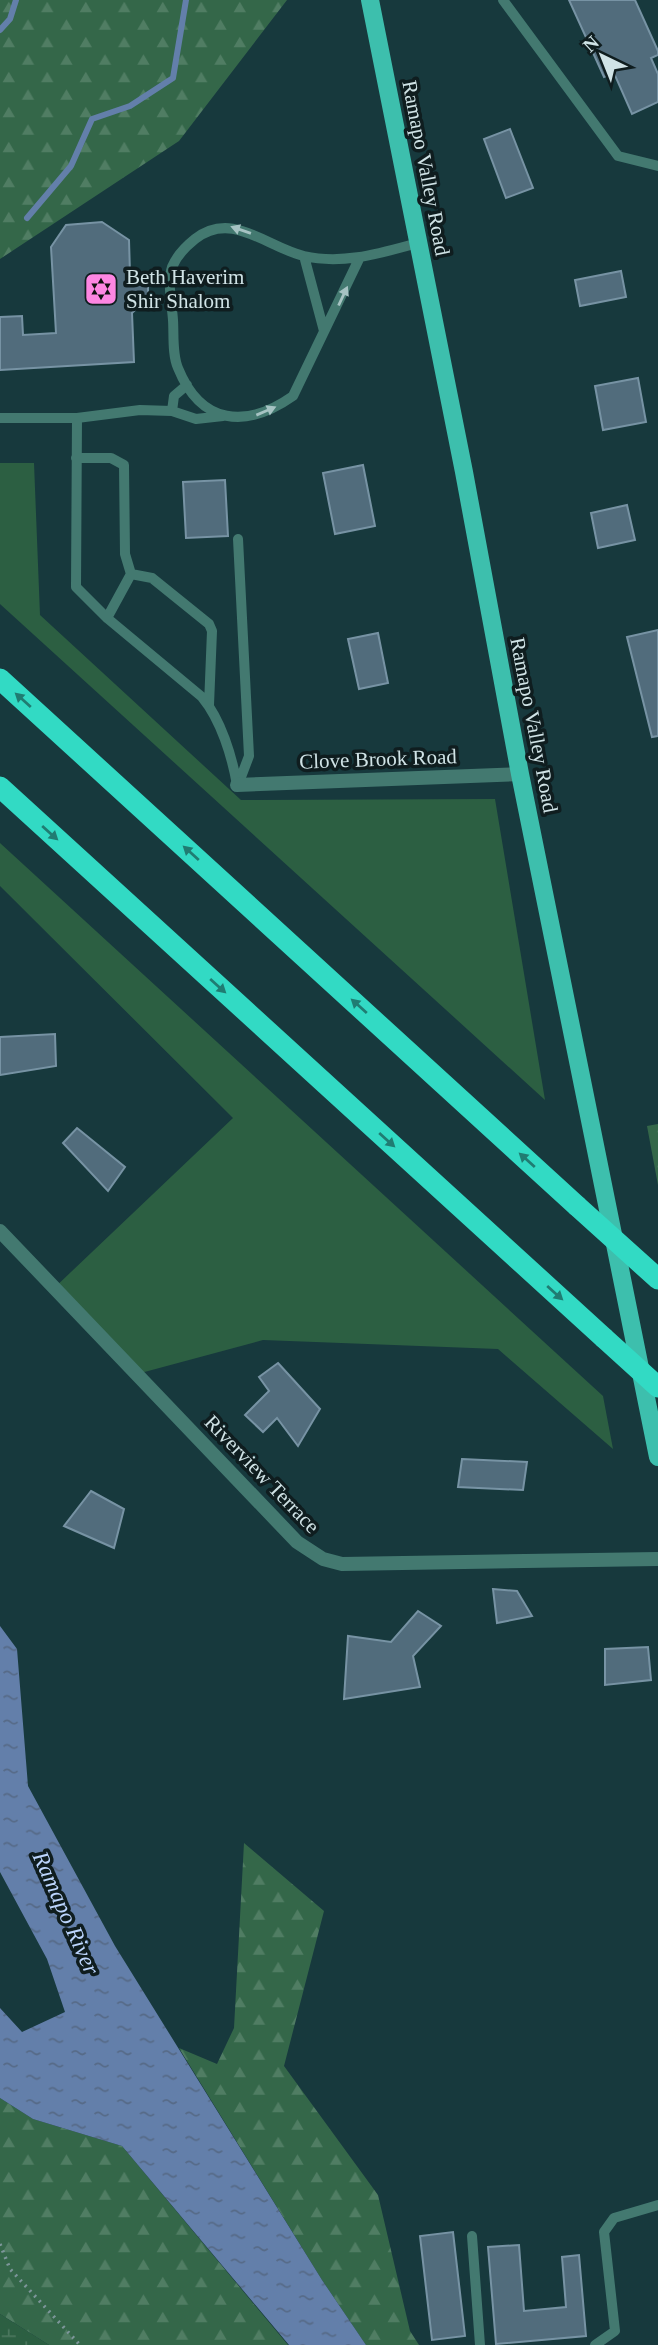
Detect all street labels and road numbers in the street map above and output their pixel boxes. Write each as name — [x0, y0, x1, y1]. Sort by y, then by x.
street label: Ramapo Valley Road — [397, 78, 455, 258]
street label: Ramapo Valley Road — [505, 635, 563, 815]
street label: Clove Brook Road — [299, 744, 458, 774]
street label: Riverview Terrace — [200, 1410, 324, 1538]

